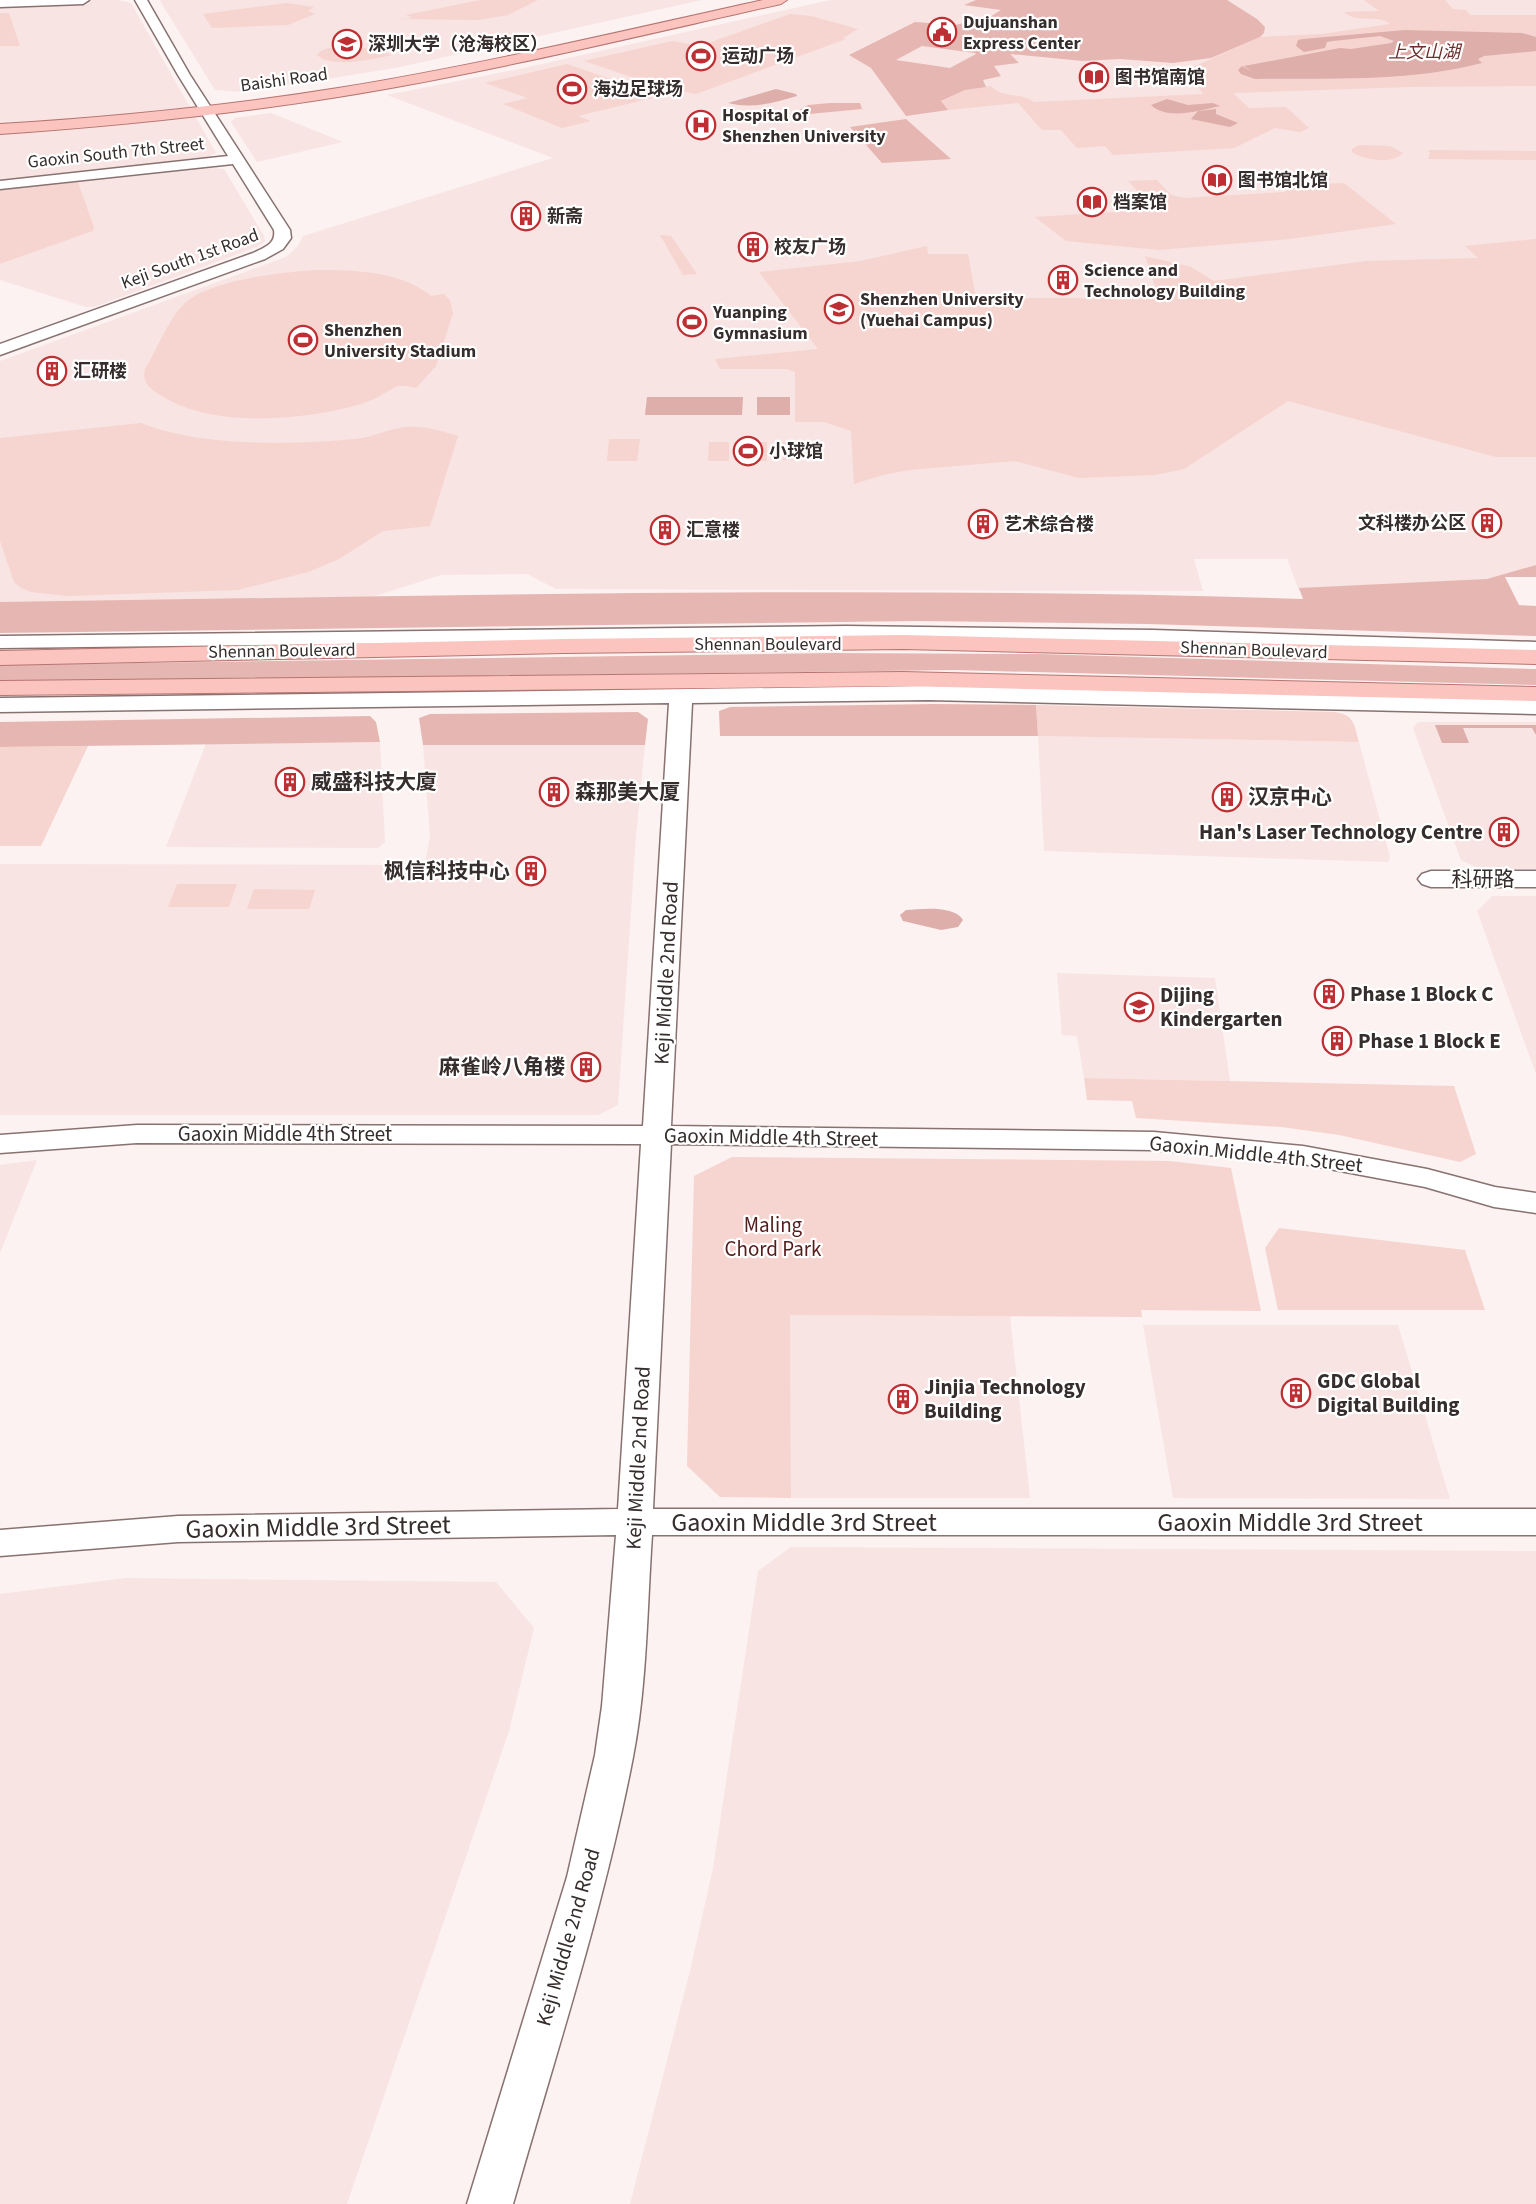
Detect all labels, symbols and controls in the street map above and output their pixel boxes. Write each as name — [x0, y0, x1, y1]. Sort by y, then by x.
place label: Dujuanshan Express Center — [963, 10, 1081, 56]
public building icon: Dujuanshan Express Center — [926, 16, 958, 48]
school or university icon: 深圳大学（沧海校区） — [331, 28, 363, 60]
place label: 深圳大学（沧海校区） — [368, 32, 548, 57]
sports icon: 运动广场 — [685, 40, 717, 72]
water label: 上文山湖 — [1388, 40, 1463, 65]
place label: 运动广场 — [722, 44, 794, 69]
street label: Baishi Road — [239, 61, 329, 99]
library icon: 图书馆南馆 — [1078, 61, 1110, 93]
place label: 图书馆南馆 — [1115, 65, 1205, 90]
sports icon: 海边足球场 — [556, 73, 588, 105]
place label: 海边足球场 — [593, 77, 683, 102]
place label: Hospital of Shenzhen University — [722, 103, 886, 149]
hospital icon: Hospital of Shenzhen University — [685, 109, 717, 141]
street label: Gaoxin South 7th Street — [26, 131, 206, 175]
library icon: 图书馆北馆 — [1201, 164, 1233, 196]
place label: 图书馆北馆 — [1238, 168, 1328, 193]
library icon: 档案馆 — [1076, 186, 1108, 218]
place label: 档案馆 — [1113, 190, 1167, 215]
building icon: 新斋 — [510, 200, 542, 232]
place label: 新斋 — [547, 204, 583, 229]
street label: Keji South 1st Road — [118, 222, 262, 296]
building icon: 校友广场 — [737, 231, 769, 263]
place label: 校友广场 — [774, 235, 846, 260]
place label: Science and Technology Building — [1084, 258, 1246, 304]
building icon: Science and Technology Building — [1047, 264, 1079, 296]
place label: Shenzhen University (Yuehai Campus) — [860, 287, 1024, 333]
school or university icon: Shenzhen University (Yuehai Campus) — [823, 293, 855, 325]
place label: Yuanping Gymnasium — [712, 300, 808, 346]
sports icon: Yuanping Gymnasium — [676, 306, 708, 338]
place label: Shenzhen University Stadium — [324, 318, 476, 364]
sports icon: Shenzhen University Stadium — [287, 324, 319, 356]
building icon: 汇研楼 — [36, 355, 68, 387]
place label: 汇研楼 — [73, 359, 127, 384]
sports icon: 小球馆 — [732, 435, 764, 467]
place label: 小球馆 — [769, 439, 823, 464]
building icon: 文科楼办公区 — [1471, 507, 1503, 539]
building icon: 艺术综合楼 — [967, 508, 999, 540]
place label: 文科楼办公区 — [1358, 511, 1466, 536]
place label: 艺术综合楼 — [1004, 512, 1094, 537]
building icon: 汇意楼 — [649, 514, 681, 546]
place label: 汇意楼 — [686, 518, 740, 543]
street label: Shennan Boulevard — [694, 632, 842, 657]
street label: Shennan Boulevard — [1180, 635, 1328, 665]
street label: Shennan Boulevard — [208, 637, 356, 665]
building icon: 威盛科技大廈 — [274, 766, 306, 798]
place label: 威盛科技大廈 — [311, 767, 437, 797]
building icon: 森那美大厦 — [538, 776, 570, 808]
place label: 森那美大厦 — [575, 777, 680, 807]
building icon: 汉京中心 — [1211, 781, 1243, 813]
place label: 汉京中心 — [1248, 782, 1332, 812]
building icon: Han's Laser Technology Centre — [1488, 816, 1520, 848]
place label: Han's Laser Technology Centre — [1199, 817, 1483, 847]
building icon: 枫信科技中心 — [515, 855, 547, 887]
place label: 枫信科技中心 — [384, 856, 510, 886]
street label: 科研路 — [1452, 864, 1515, 894]
street label: Keji Middle 2nd Road — [646, 881, 686, 1065]
building icon: Phase 1 Block C — [1313, 978, 1345, 1010]
place label: Phase 1 Block C — [1350, 979, 1493, 1009]
place label: Dijing Kindergarten — [1160, 980, 1283, 1034]
school or university icon: Dijing Kindergarten — [1123, 991, 1155, 1023]
building icon: Phase 1 Block E — [1321, 1025, 1353, 1057]
place label: Phase 1 Block E — [1358, 1026, 1501, 1056]
building icon: 麻雀岭八角楼 — [570, 1051, 602, 1083]
place label: 麻雀岭八角楼 — [439, 1052, 565, 1082]
street label: Gaoxin Middle 4th Street — [178, 1119, 392, 1149]
street label: Gaoxin Middle 4th Street — [664, 1120, 878, 1154]
street label: Gaoxin Middle 4th Street — [1148, 1128, 1364, 1180]
park label: Maling Chord Park — [725, 1210, 822, 1264]
street label: Keji Middle 2nd Road — [618, 1366, 658, 1550]
place label: GDC Global Digital Building — [1317, 1366, 1460, 1420]
place label: Jinjia Technology Building — [924, 1372, 1086, 1426]
building icon: GDC Global Digital Building — [1280, 1377, 1312, 1409]
building icon: Jinjia Technology Building — [887, 1383, 919, 1415]
street label: Gaoxin Middle 3rd Street — [671, 1504, 937, 1541]
street label: Gaoxin Middle 3rd Street — [1157, 1504, 1423, 1541]
street label: Gaoxin Middle 3rd Street — [185, 1506, 451, 1548]
street label: Keji Middle 2nd Road — [528, 1845, 608, 2029]

